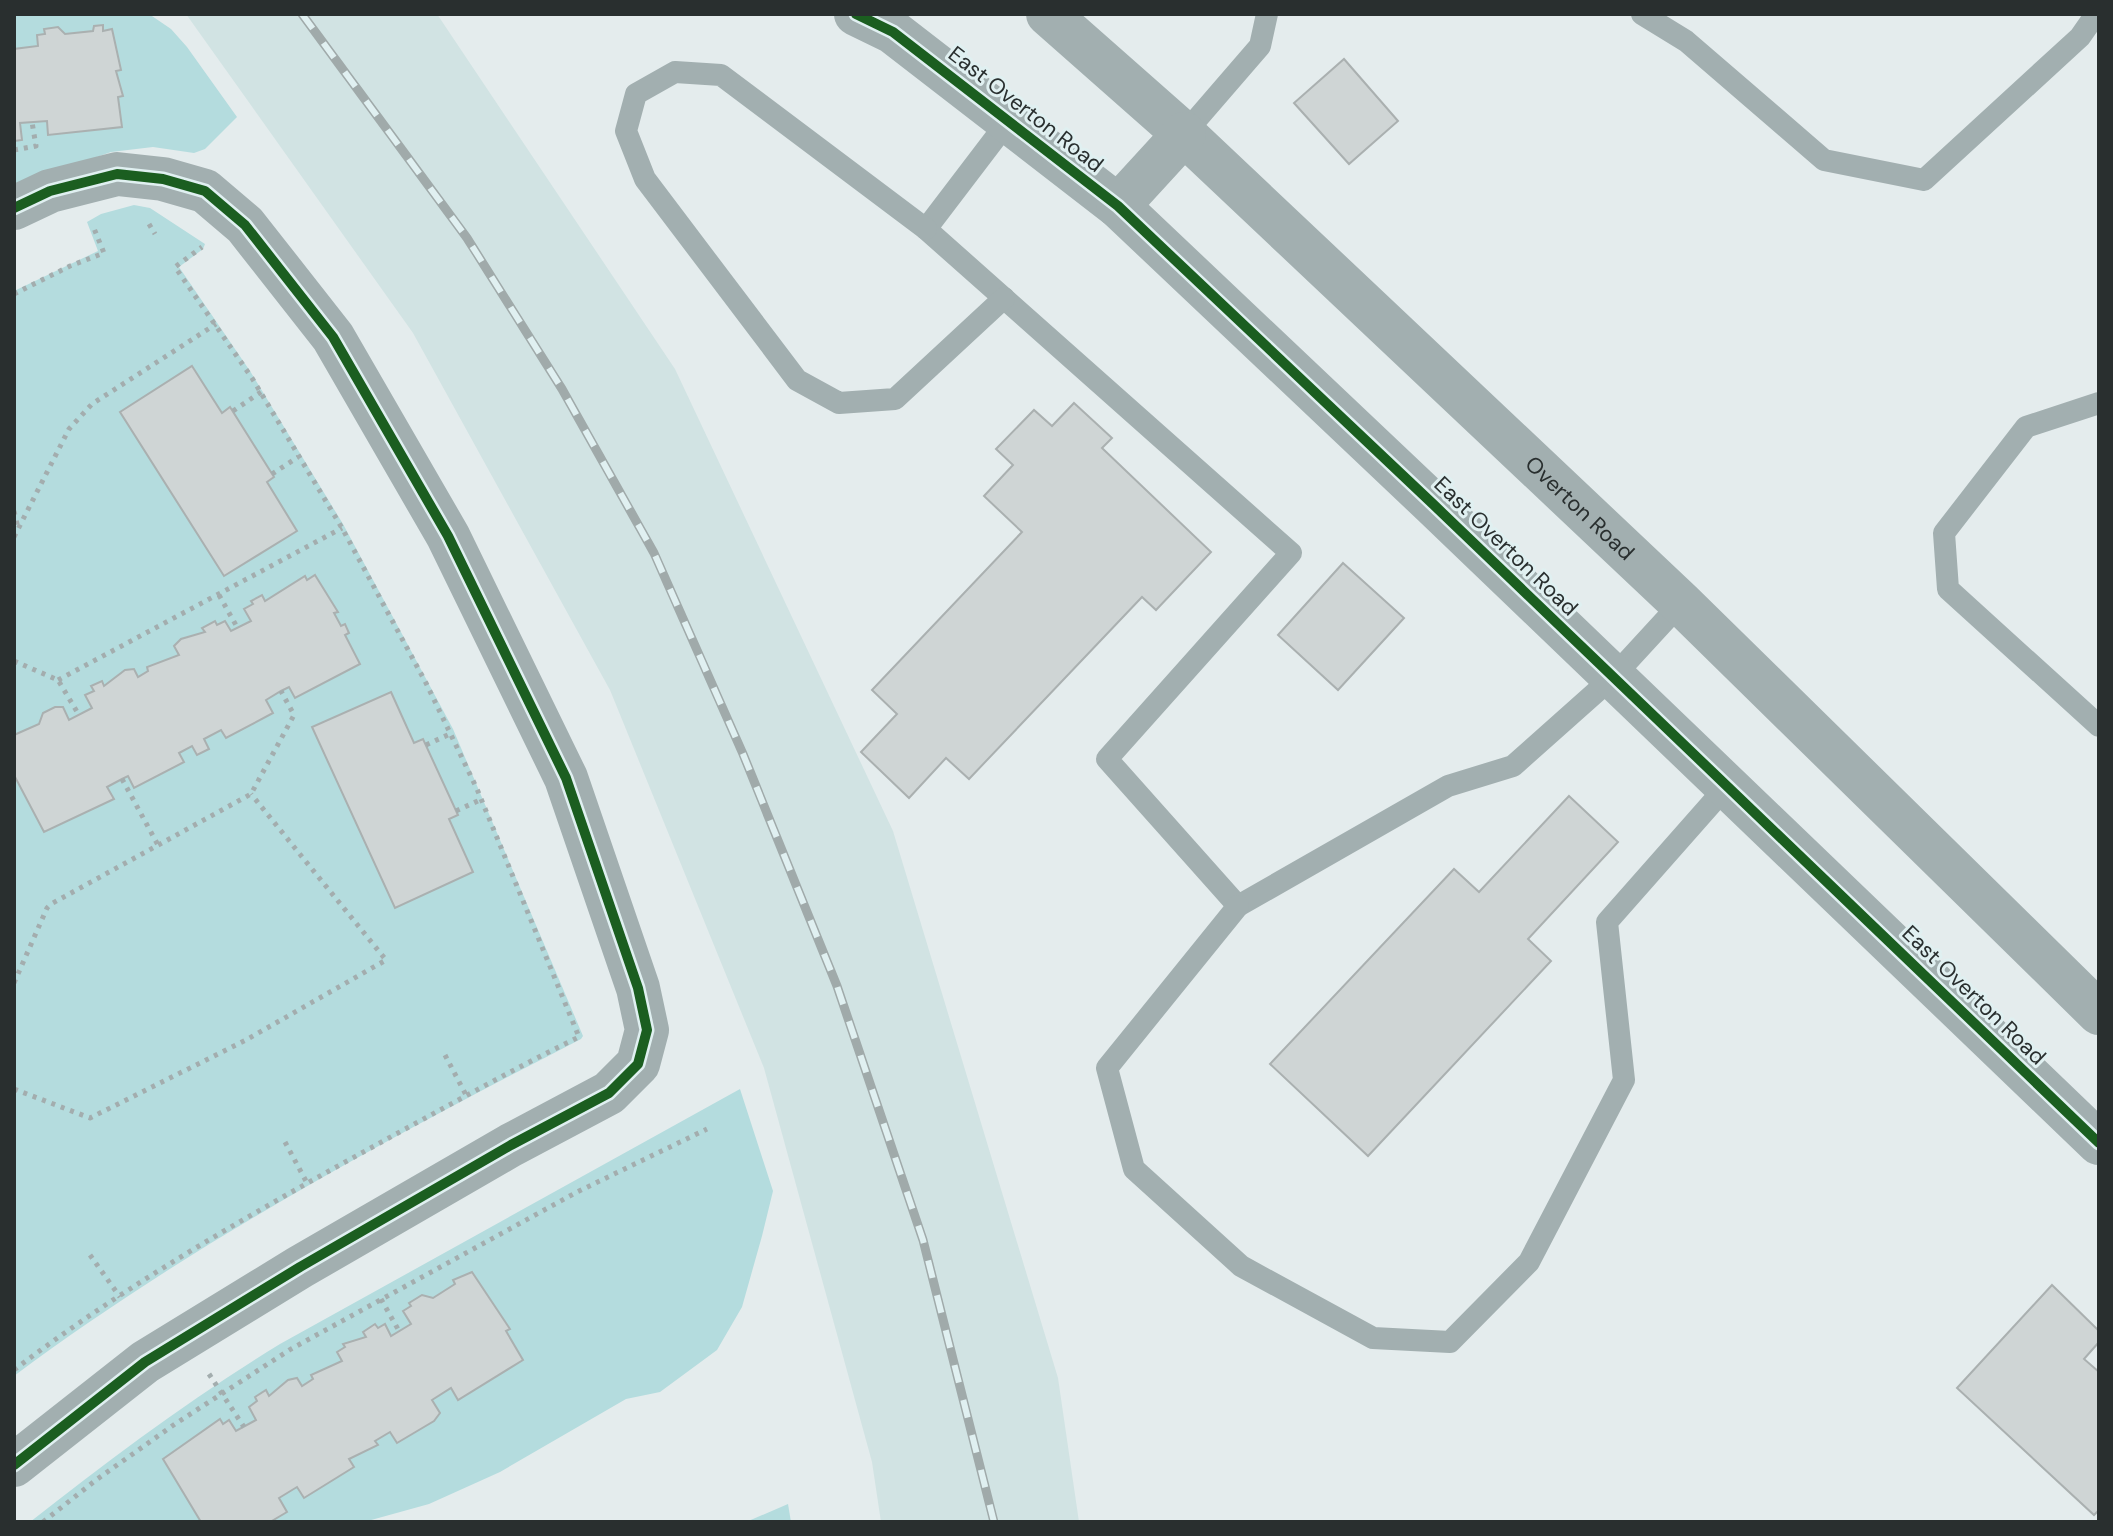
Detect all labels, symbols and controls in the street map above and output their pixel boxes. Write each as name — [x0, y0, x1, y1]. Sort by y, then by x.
street label: East Overton Road — [943, 39, 1109, 179]
street label: Overton Road — [1519, 449, 1641, 566]
street label: East Overton Road — [1428, 470, 1584, 622]
street label: East Overton Road — [1896, 919, 2052, 1071]

